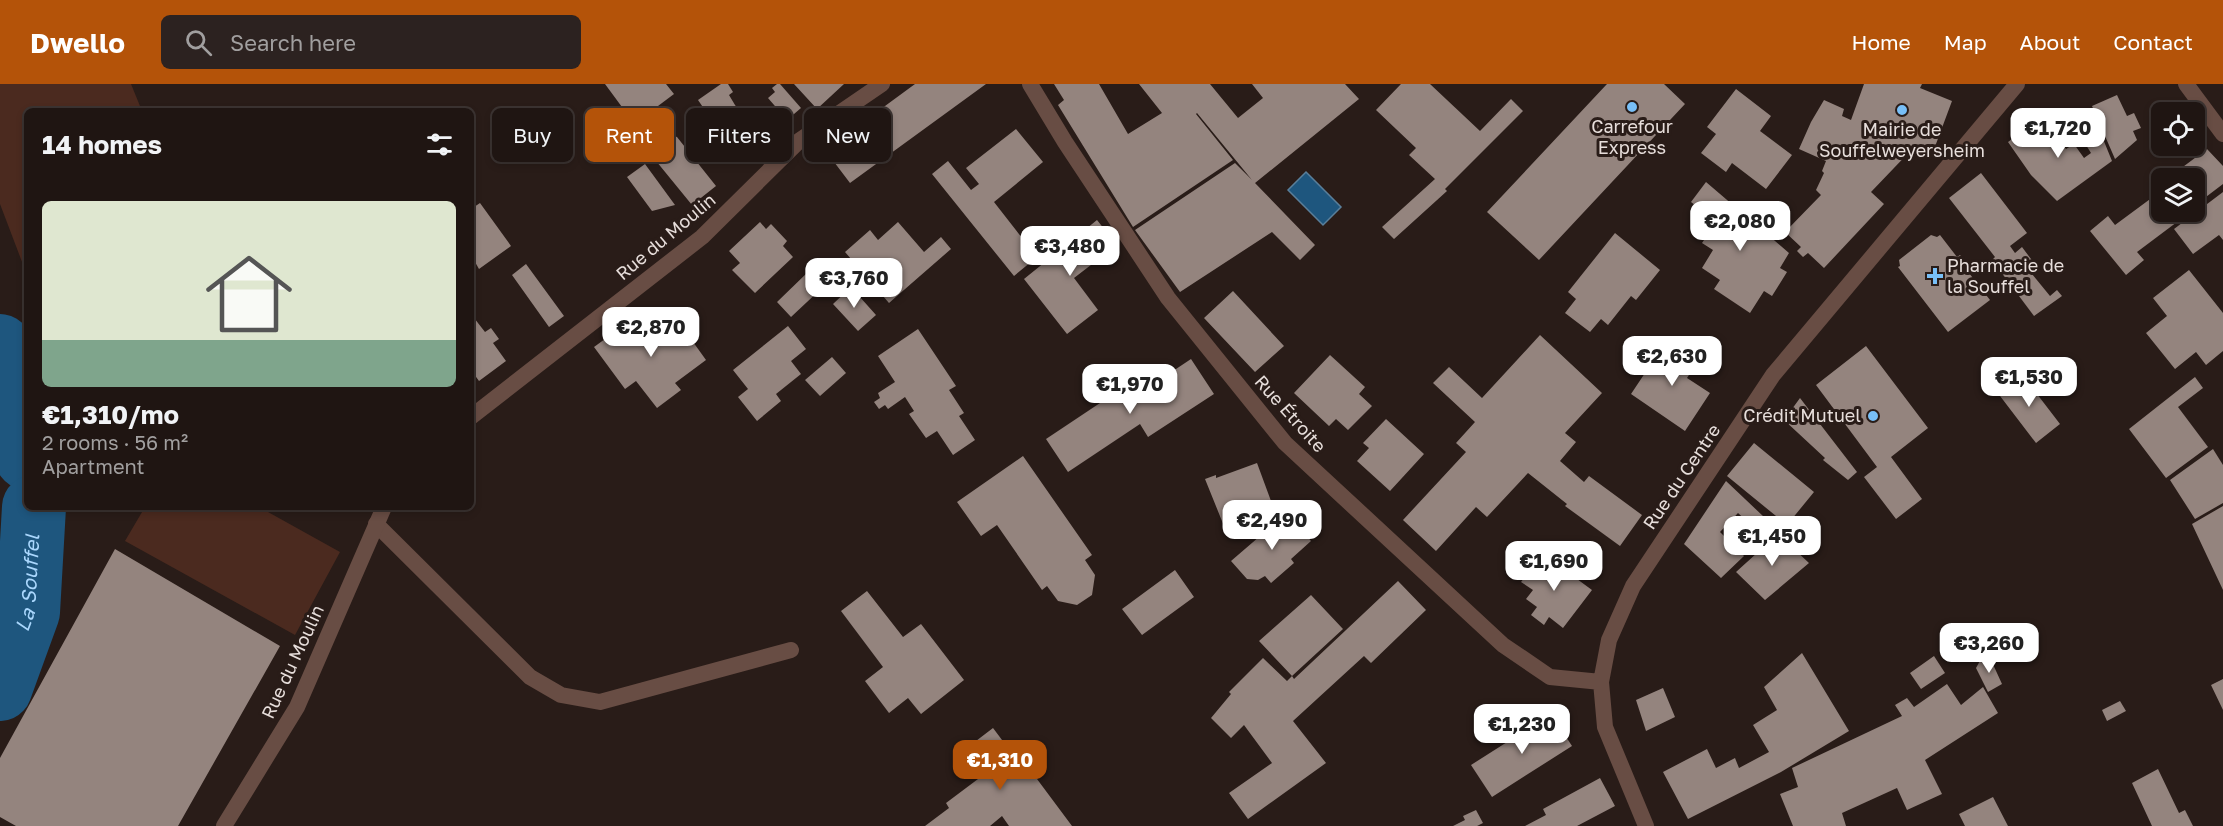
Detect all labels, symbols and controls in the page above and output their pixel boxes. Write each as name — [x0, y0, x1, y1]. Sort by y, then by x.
search box — [161, 15, 581, 69]
text: Dwello — [30, 26, 125, 59]
icon: search — [182, 26, 215, 59]
text: Search here — [230, 29, 356, 56]
text: Home — [1851, 29, 1911, 55]
text: Map — [1944, 29, 1987, 55]
text: About — [2020, 29, 2080, 55]
text: Contact — [2113, 29, 2193, 55]
marker: Carrefour Express — [1625, 100, 1639, 114]
map controls — [2151, 102, 2205, 222]
button: locate — [2151, 102, 2205, 156]
marker: Mairie de Souffelweyersheim — [1895, 103, 1909, 117]
chip: Buy — [492, 108, 573, 162]
chip: Rent — [585, 108, 674, 162]
chip: Filters — [686, 108, 792, 162]
chip: New — [804, 108, 891, 162]
pin: €1,720 — [2009, 108, 2107, 159]
place label: Carrefour Express — [1591, 115, 1673, 158]
text: €1,720 — [2025, 115, 2091, 139]
place label: Mairie de Souffelweyersheim — [1819, 118, 1985, 161]
icon: filters — [423, 128, 456, 161]
text: 14 homes — [42, 129, 162, 160]
button: layers — [2151, 168, 2205, 222]
street label: Rue du Moulin — [611, 188, 720, 284]
pin: €2,080 — [1691, 201, 1789, 252]
text: €2,080 — [1704, 208, 1776, 232]
pin: €3,480 — [1021, 226, 1119, 277]
text: €3,480 — [1035, 233, 1106, 257]
icon: home — [195, 240, 303, 348]
place label: Pharmacie de la Souffel — [1947, 254, 2064, 297]
pin: €3,760 — [805, 258, 903, 309]
text: €3,760 — [819, 265, 889, 289]
marker: Pharmacie de la Souffel — [1928, 269, 1942, 283]
pin: €2,870 — [602, 307, 700, 358]
text: €2,870 — [616, 314, 686, 338]
pin: €2,630 — [1623, 336, 1721, 387]
text: €2,630 — [1637, 343, 1707, 367]
pin: €1,530 — [1980, 357, 2078, 408]
pin: €1,970 — [1081, 364, 1179, 415]
text: €1,530 — [1995, 364, 2063, 388]
street label: Rue Étroite — [1250, 370, 1331, 456]
text: €1,970 — [1096, 371, 1164, 395]
text: €1,310/mo — [42, 399, 179, 430]
place label: Crédit Mutuel — [1743, 404, 1861, 426]
marker: Crédit Mutuel — [1866, 409, 1880, 423]
street label: Rue du Centre — [1638, 420, 1724, 533]
text: 2 rooms · 56 m² — [42, 430, 188, 454]
text: Apartment — [42, 454, 145, 478]
pin: €2,490 — [1223, 500, 1321, 551]
text: €2,490 — [1237, 507, 1307, 531]
pin: €1,450 — [1723, 516, 1821, 567]
text: €1,450 — [1738, 523, 1806, 547]
water label: La Souffel — [9, 533, 43, 634]
pin: €1,690 — [1505, 541, 1603, 592]
text: €1,690 — [1519, 548, 1589, 572]
street label: Rue du Moulin — [256, 601, 328, 722]
pin: €3,260 — [1940, 623, 2038, 674]
text: €3,260 — [1954, 630, 2024, 654]
pin: €1,230 — [1473, 704, 1571, 755]
text: €1,230 — [1488, 711, 1556, 735]
pin: €1,310 — [951, 740, 1049, 791]
text: €1,310 — [967, 747, 1033, 771]

